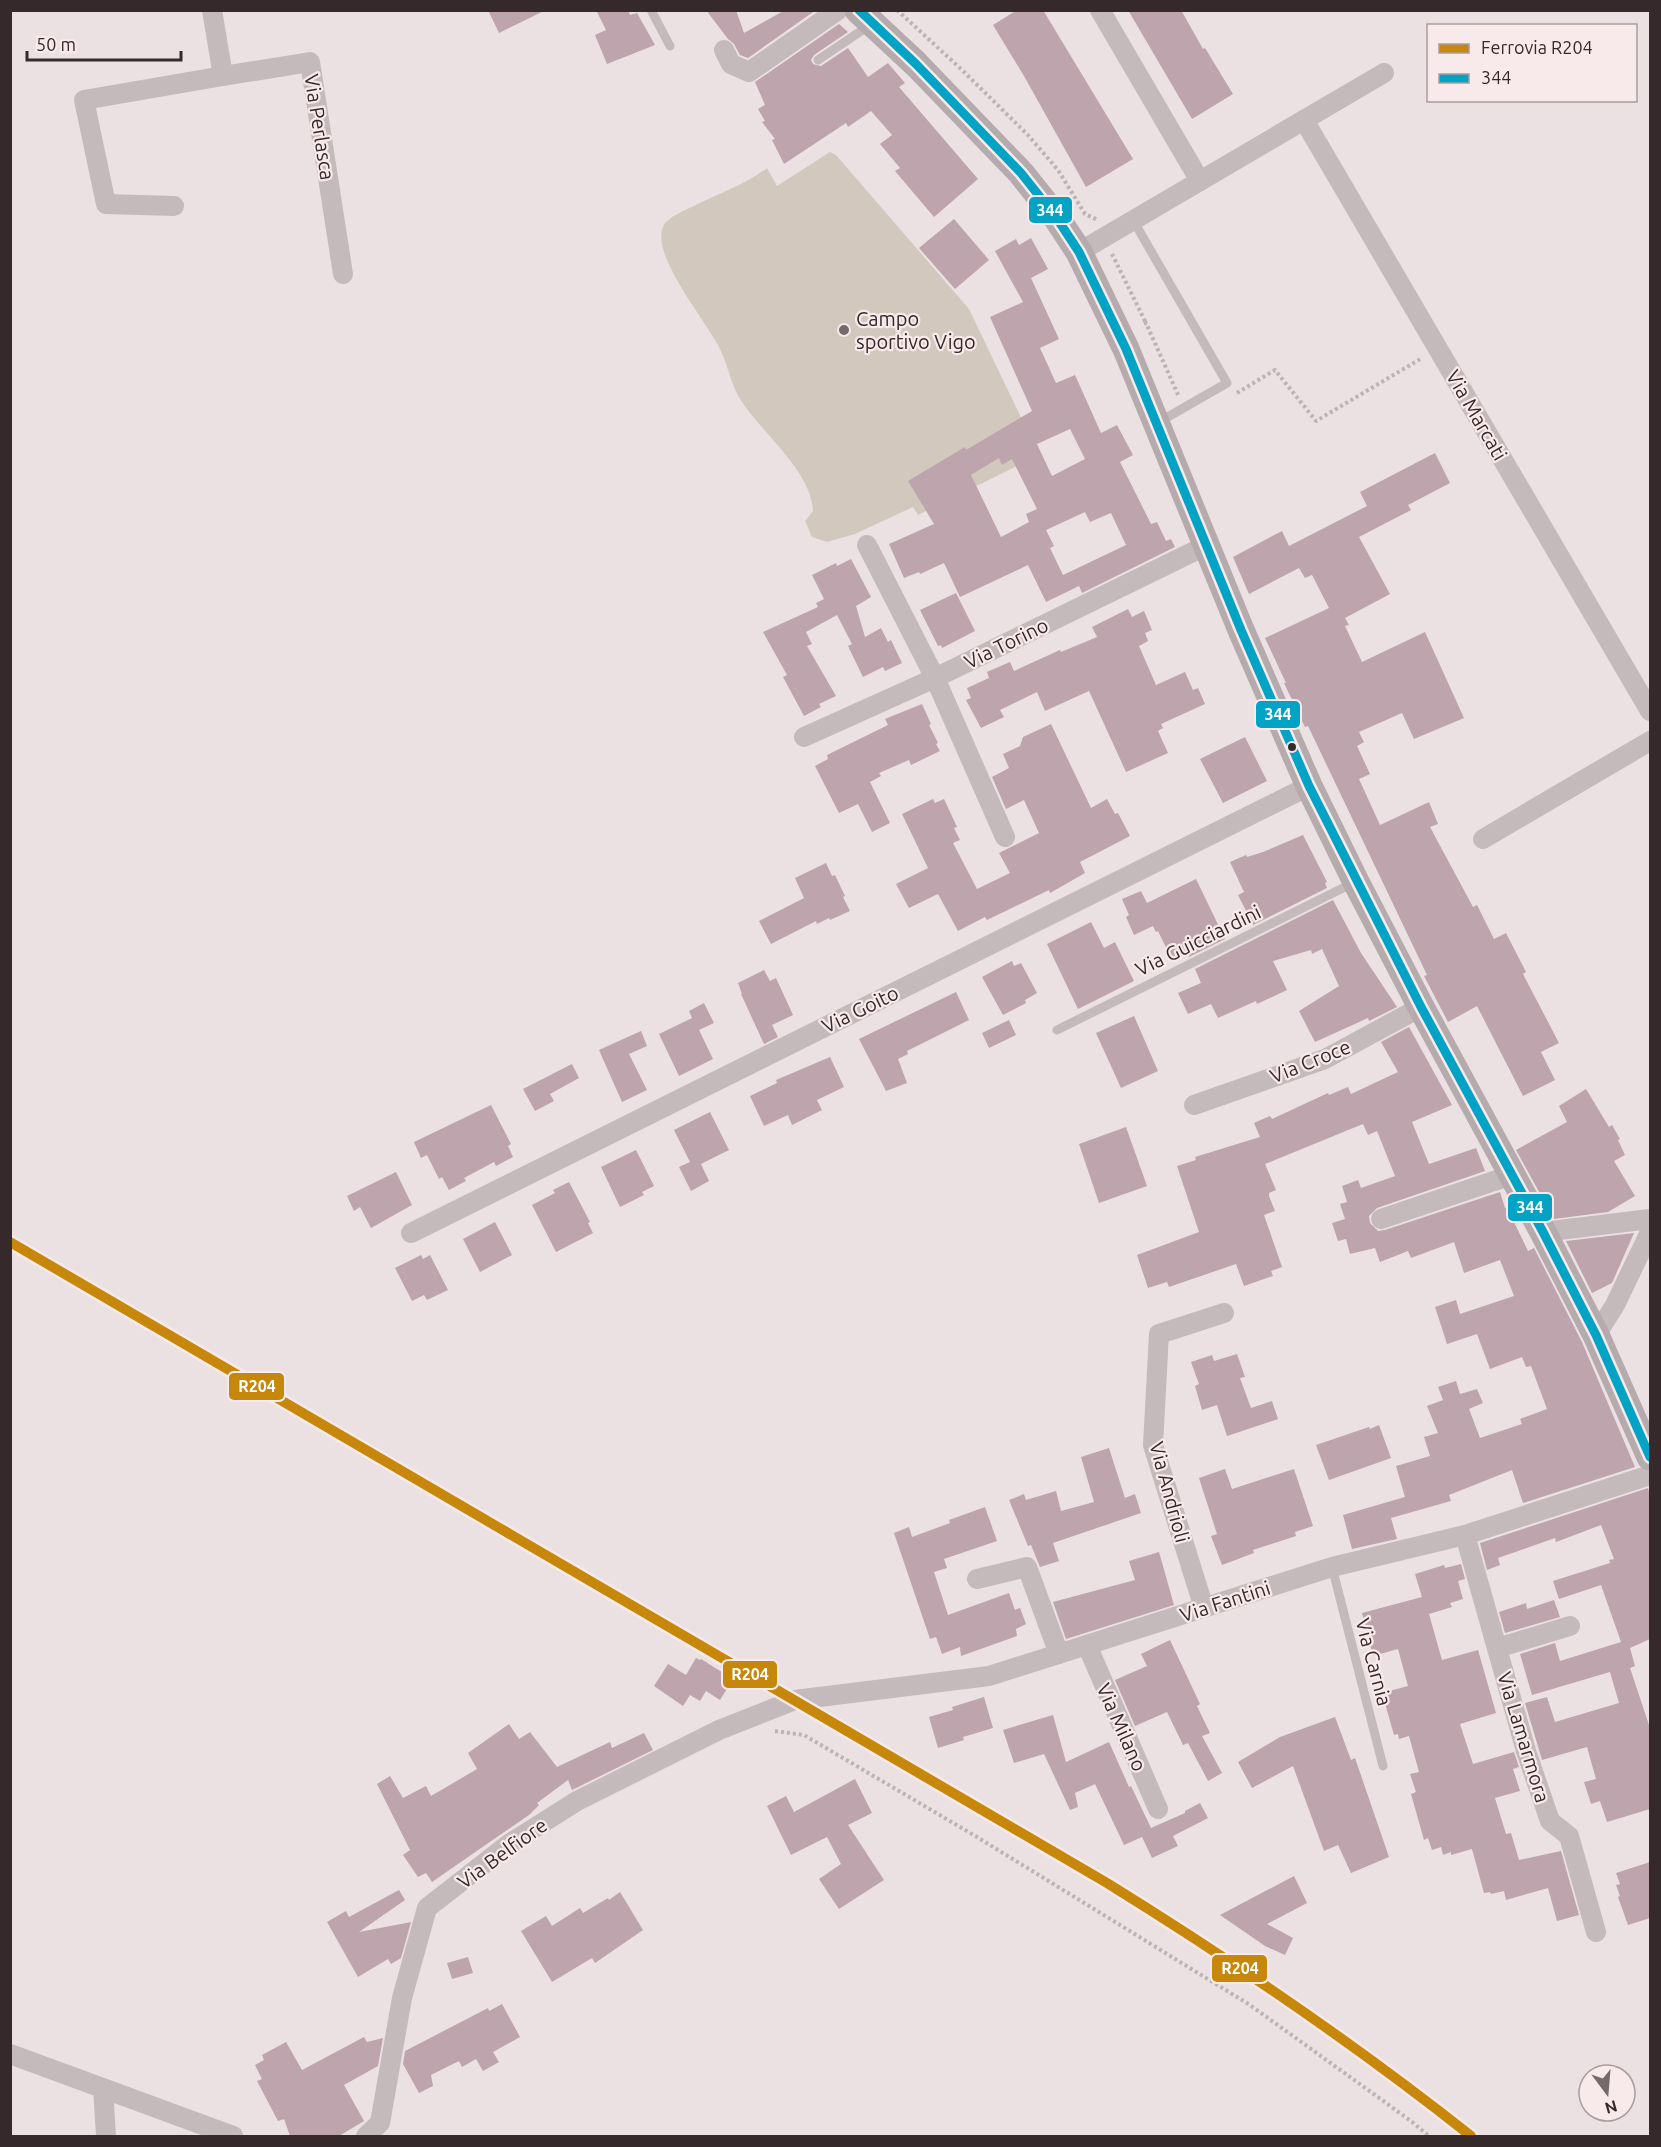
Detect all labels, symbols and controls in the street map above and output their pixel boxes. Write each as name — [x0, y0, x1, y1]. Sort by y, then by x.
scale bar — [27, 24, 182, 62]
legend — [1427, 24, 1637, 102]
text: 50 m — [36, 34, 76, 54]
text: Ferrovia R204 — [1481, 37, 1593, 57]
text: 344 — [1481, 67, 1511, 87]
street label: Via Perlasca — [300, 72, 340, 182]
line badge: 344 — [1028, 196, 1073, 224]
text: 344 — [1036, 201, 1064, 219]
place label: Campo sportivo Vigo — [856, 307, 976, 353]
marker: Campo sportivo Vigo — [837, 323, 851, 337]
street label: Via Marcati — [1442, 366, 1512, 464]
street label: Via Torino — [960, 613, 1052, 673]
line badge: 344 — [1255, 700, 1301, 729]
text: 344 — [1264, 705, 1292, 723]
unlabelled marker — [1286, 741, 1298, 753]
street label: Via Guicciardini — [1132, 900, 1264, 980]
street label: Via Goito — [818, 981, 902, 1037]
street label: Via Croce — [1266, 1034, 1354, 1088]
line badge: 344 — [1507, 1193, 1553, 1222]
text: 344 — [1516, 1198, 1544, 1216]
line badge: R204 — [228, 1372, 285, 1401]
text: R204 — [238, 1377, 276, 1395]
street label: Via Andrioli — [1146, 1439, 1194, 1545]
street label: Via Fantini — [1177, 1576, 1273, 1626]
street label: Via Carnia — [1351, 1616, 1397, 1708]
line badge: R204 — [722, 1660, 778, 1689]
text: R204 — [731, 1665, 769, 1683]
street label: Via Lamarmora — [1493, 1669, 1555, 1805]
street label: Via Milano — [1092, 1679, 1152, 1775]
street label: Via Belfiore — [453, 1813, 551, 1893]
line badge: R204 — [1211, 1954, 1268, 1983]
text: R204 — [1221, 1959, 1259, 1977]
north arrow — [1577, 2063, 1637, 2123]
text: N — [1603, 2097, 1619, 2118]

